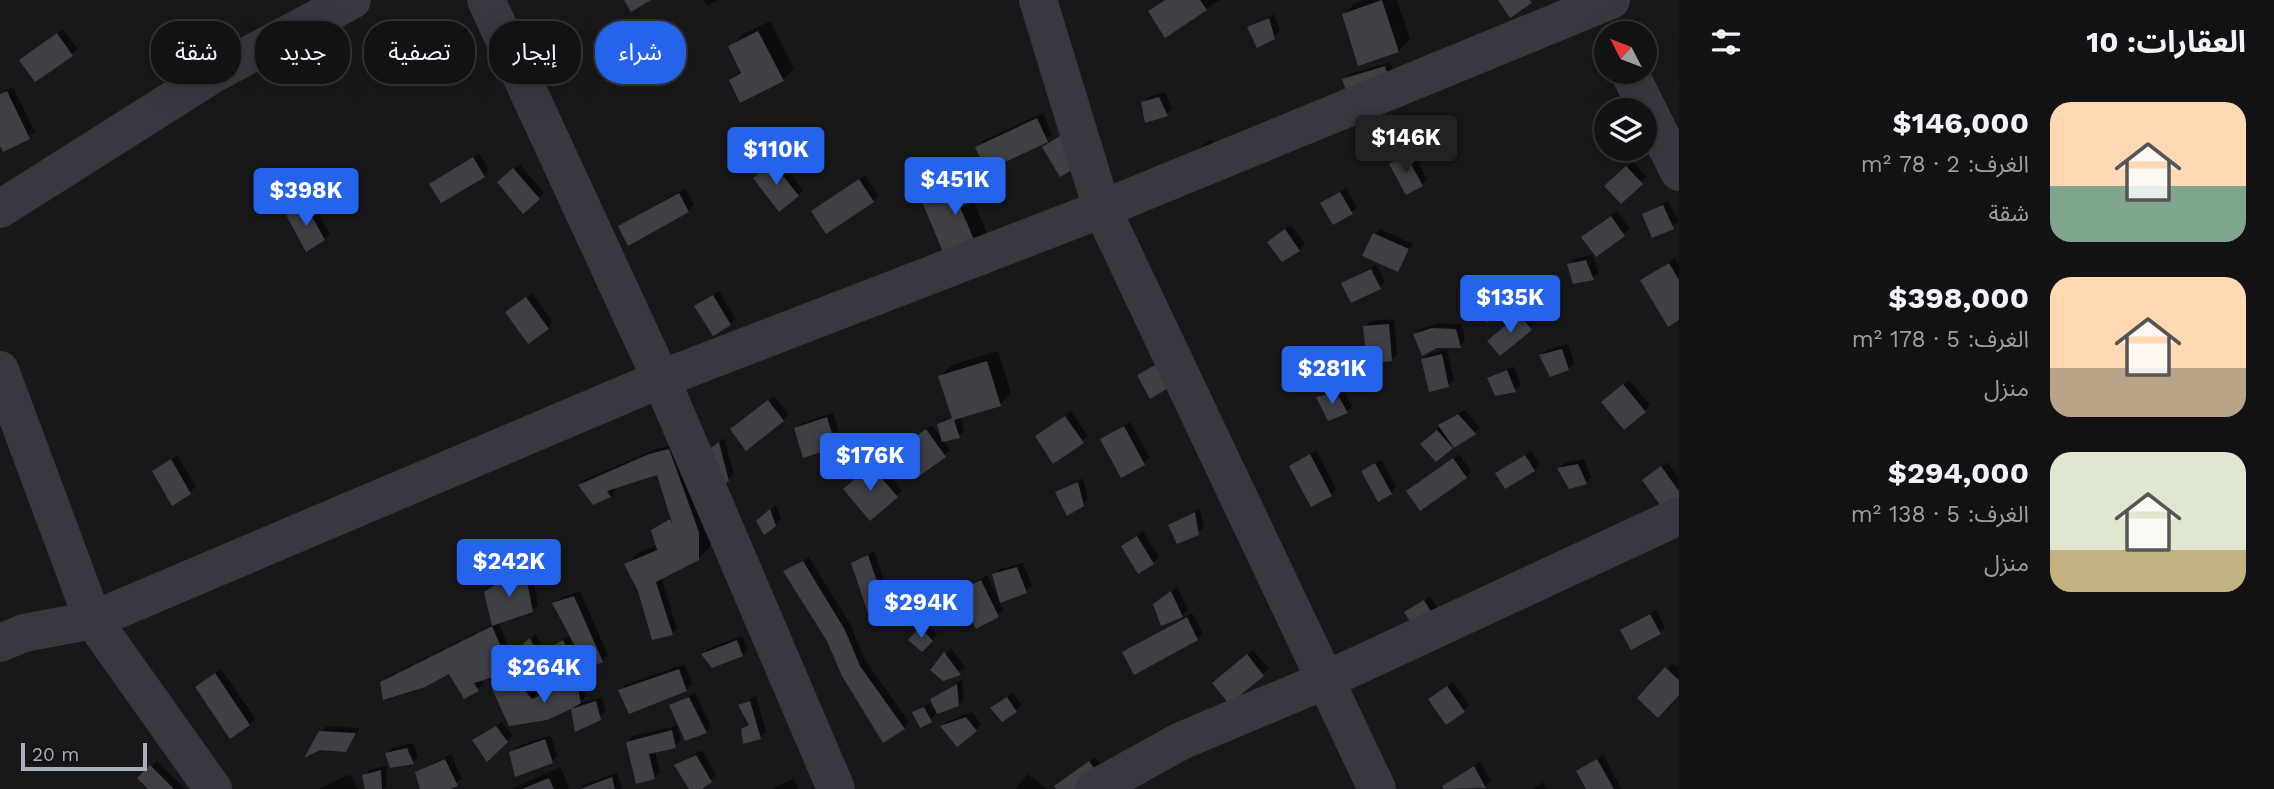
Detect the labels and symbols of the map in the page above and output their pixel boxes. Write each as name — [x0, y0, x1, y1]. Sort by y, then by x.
north arrow — [1594, 21, 1657, 84]
pin: $146K — [1357, 116, 1455, 175]
pin: $110K — [727, 128, 825, 187]
pin: $451K — [906, 158, 1004, 217]
pin: $398K — [257, 168, 355, 228]
pin: $135K — [1461, 276, 1559, 335]
pin: $281K — [1283, 346, 1381, 406]
pin: $176K — [821, 434, 919, 493]
pin: $242K — [460, 540, 558, 599]
pin: $294K — [872, 580, 970, 640]
pin: $264K — [495, 646, 593, 705]
scale bar — [21, 740, 147, 772]

